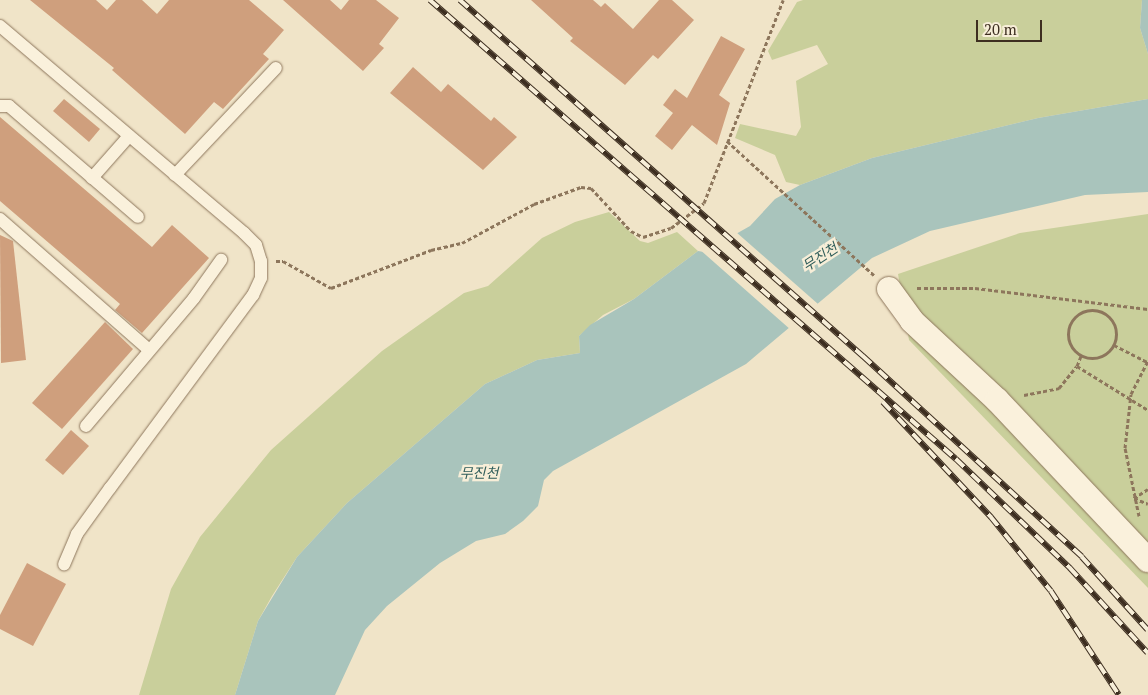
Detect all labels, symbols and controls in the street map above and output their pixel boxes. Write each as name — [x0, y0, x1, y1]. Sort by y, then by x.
scale bar — [978, 10, 1044, 42]
text: 20 m — [984, 19, 1017, 39]
water label: 무진천 — [799, 239, 841, 275]
water label: 무진천 — [460, 465, 498, 481]

